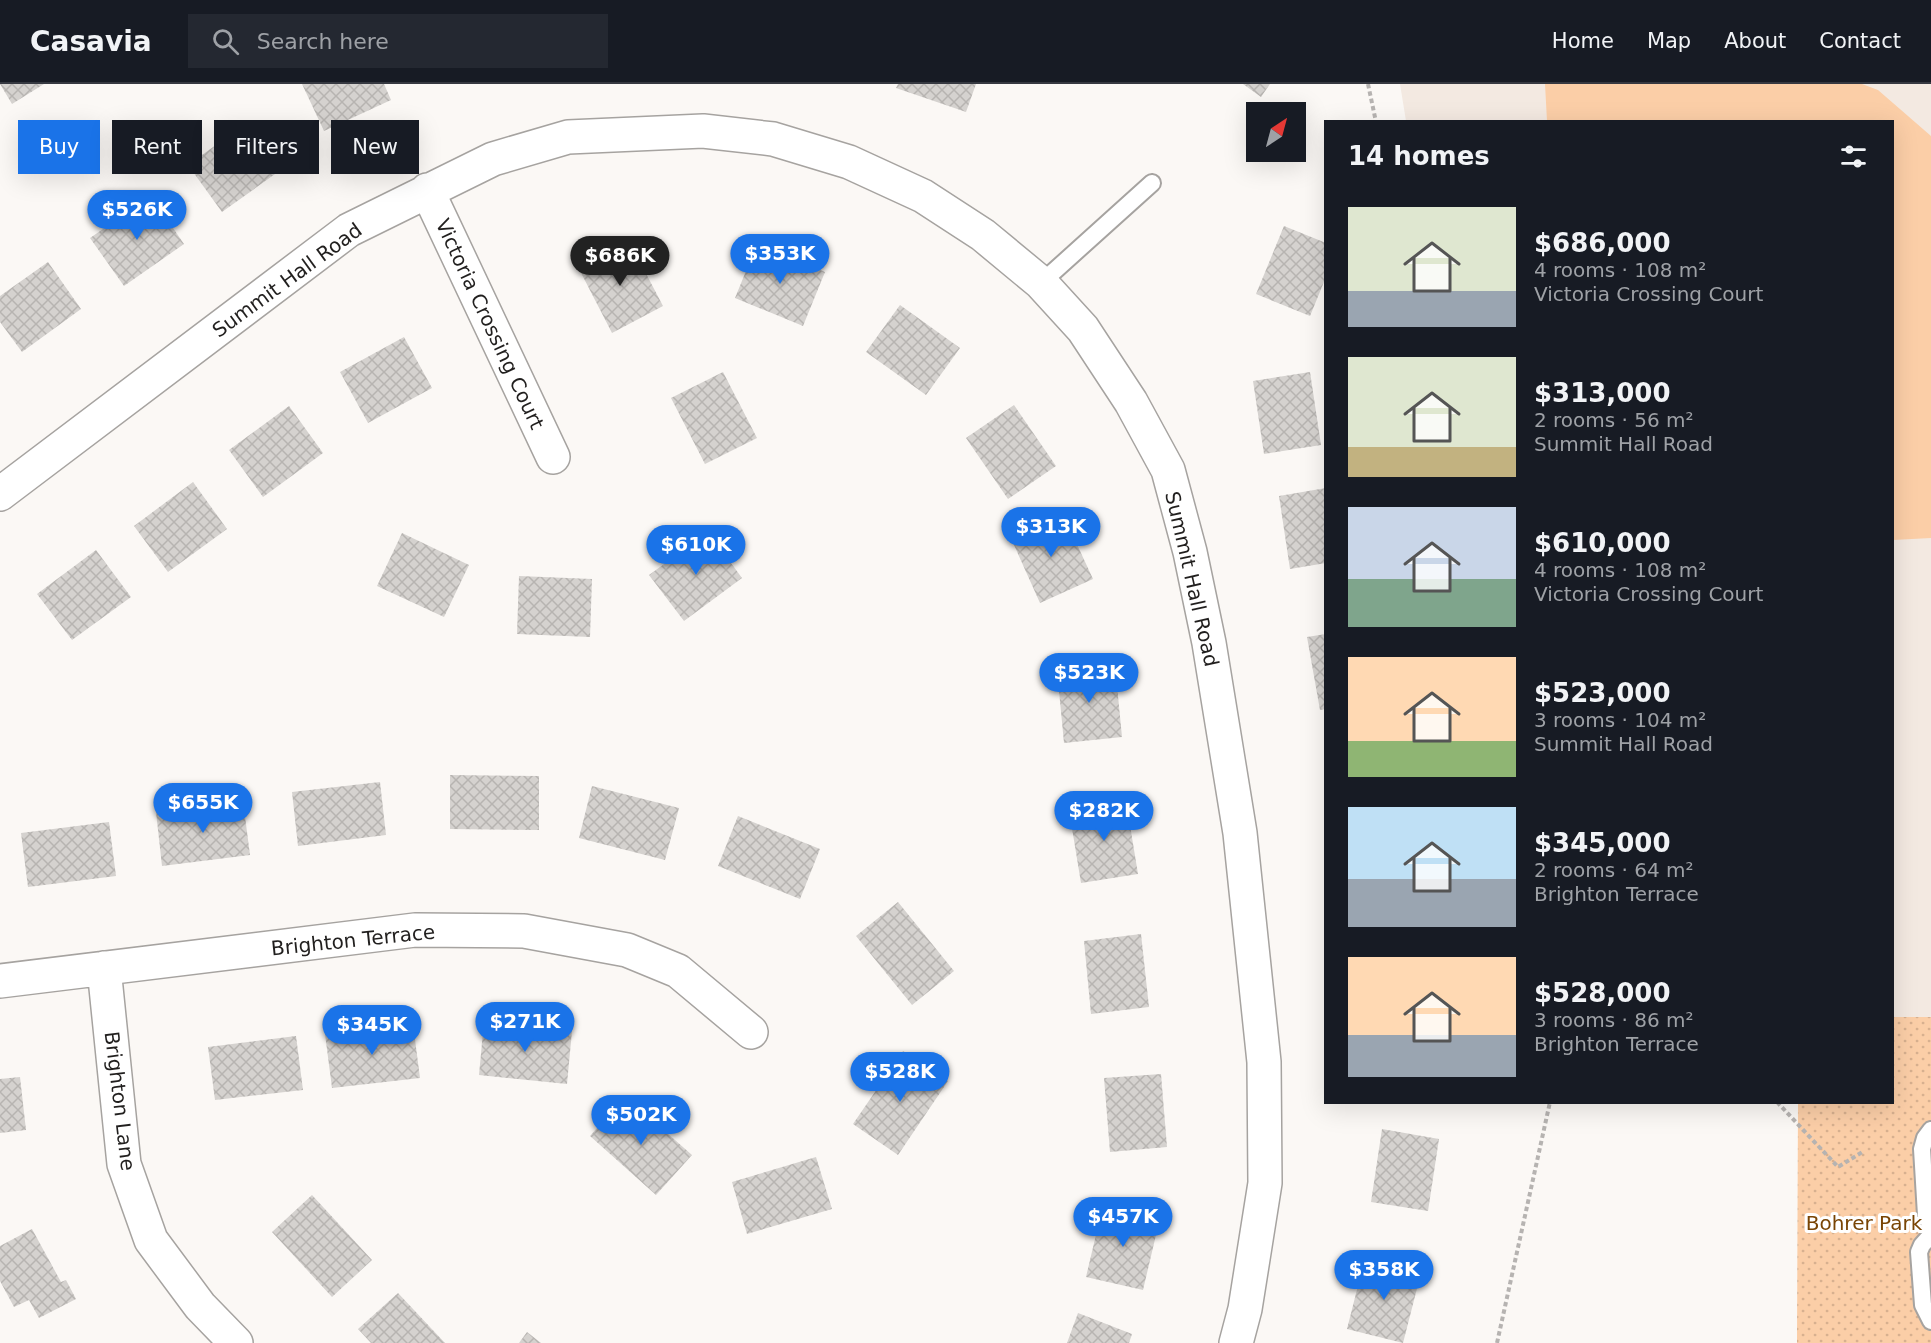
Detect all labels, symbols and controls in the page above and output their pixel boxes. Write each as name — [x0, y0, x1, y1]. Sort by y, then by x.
search box — [188, 14, 608, 68]
text: Casavia — [30, 25, 152, 58]
icon: search — [209, 25, 242, 58]
text: Search here — [257, 29, 389, 54]
text: Home — [1552, 29, 1614, 53]
text: Map — [1647, 29, 1691, 53]
text: About — [1724, 29, 1786, 53]
text: Contact — [1819, 29, 1901, 53]
north arrow — [1246, 102, 1306, 162]
map controls — [1246, 102, 1306, 162]
chip: Buy — [18, 120, 100, 174]
chip: Rent — [112, 120, 202, 174]
chip: Filters — [214, 120, 319, 174]
chip: New — [331, 120, 419, 174]
icon: filters — [1837, 140, 1870, 173]
text: 14 homes — [1348, 141, 1490, 171]
pin: $526K — [95, 190, 179, 241]
text: $526K — [101, 197, 173, 221]
street label: Victoria Crossing Court — [431, 215, 549, 433]
street label: Summit Hall Road — [208, 218, 366, 342]
text: $686,000 — [1534, 228, 1671, 258]
icon: home — [1396, 231, 1468, 303]
pin: $353K — [738, 234, 822, 285]
pin: $686K — [578, 236, 662, 287]
text: $353K — [744, 241, 816, 265]
text: $686K — [584, 243, 656, 267]
text: 4 rooms · 108 m² — [1534, 258, 1706, 282]
text: Victoria Crossing Court — [1534, 282, 1763, 306]
text: $313,000 — [1534, 378, 1671, 408]
icon: home — [1396, 381, 1468, 453]
text: 2 rooms · 56 m² — [1534, 408, 1694, 432]
text: Summit Hall Road — [1534, 432, 1713, 456]
street label: Summit Hall Road — [1160, 489, 1224, 669]
pin: $313K — [1009, 507, 1093, 558]
text: $313K — [1015, 514, 1087, 538]
pin: $610K — [654, 525, 738, 576]
text: $610,000 — [1534, 528, 1671, 558]
icon: home — [1396, 531, 1468, 603]
text: $610K — [660, 532, 732, 556]
text: 4 rooms · 108 m² — [1534, 558, 1706, 582]
text: Victoria Crossing Court — [1534, 582, 1763, 606]
pin: $523K — [1047, 653, 1131, 704]
text: $523K — [1053, 660, 1125, 684]
text: $523,000 — [1534, 678, 1671, 708]
icon: home — [1396, 681, 1468, 753]
text: 3 rooms · 104 m² — [1534, 708, 1706, 732]
text: Summit Hall Road — [1534, 732, 1713, 756]
pin: $655K — [161, 783, 245, 834]
text: $655K — [167, 790, 239, 814]
pin: $282K — [1062, 791, 1146, 842]
text: $282K — [1068, 798, 1140, 822]
text: $345,000 — [1534, 828, 1671, 858]
icon: home — [1396, 831, 1468, 903]
text: 2 rooms · 64 m² — [1534, 858, 1694, 882]
text: Brighton Terrace — [1534, 882, 1699, 906]
street label: Brighton Terrace — [270, 919, 436, 961]
text: $528,000 — [1534, 978, 1671, 1008]
icon: home — [1396, 981, 1468, 1053]
pin: $271K — [483, 1002, 567, 1053]
pin: $345K — [330, 1005, 414, 1056]
text: 3 rooms · 86 m² — [1534, 1008, 1694, 1032]
text: $271K — [489, 1009, 561, 1033]
text: $345K — [336, 1012, 408, 1036]
street label: Brighton Lane — [100, 1030, 140, 1172]
text: Brighton Terrace — [1534, 1032, 1699, 1056]
pin: $528K — [858, 1052, 942, 1103]
text: $528K — [864, 1059, 936, 1083]
pin: $502K — [599, 1095, 683, 1146]
text: $502K — [605, 1102, 677, 1126]
pin: $457K — [1081, 1197, 1165, 1248]
text: $457K — [1087, 1204, 1159, 1228]
park label: Bohrer Park — [1806, 1211, 1923, 1235]
pin: $358K — [1342, 1250, 1426, 1301]
text: $358K — [1348, 1257, 1420, 1281]

